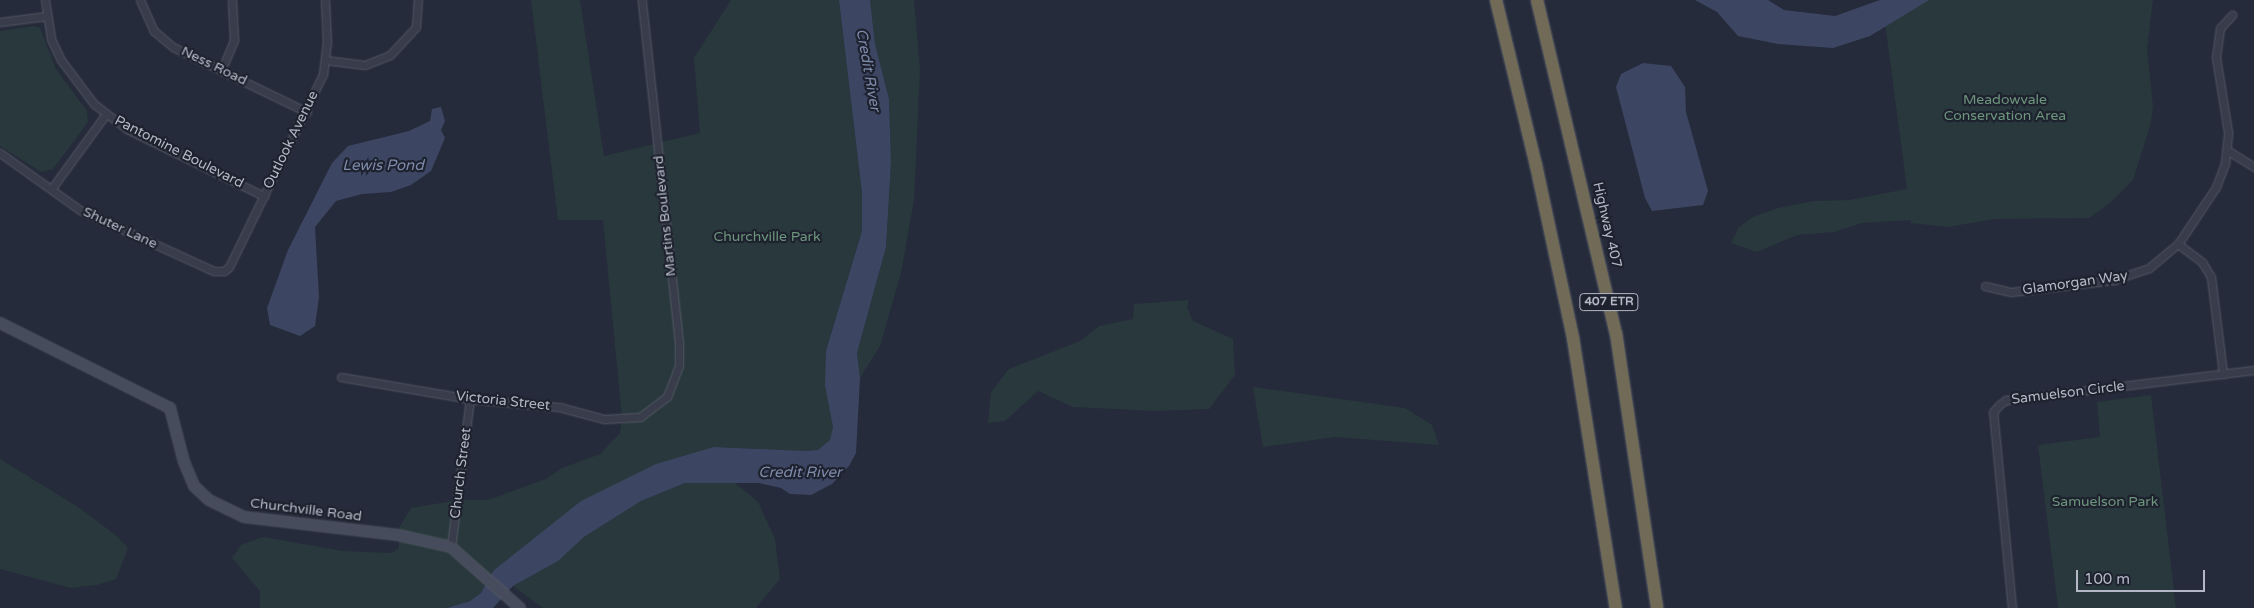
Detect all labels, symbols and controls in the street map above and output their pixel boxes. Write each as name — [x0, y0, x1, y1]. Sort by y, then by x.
water label: Credit River — [852, 27, 884, 113]
street label: Ness Road — [178, 43, 250, 89]
street label: Outlook Avenue — [260, 88, 322, 192]
park label: Meadowvale Conservation Area — [1944, 92, 2066, 124]
street label: Pantomine Boulevard — [112, 112, 246, 192]
street label: Martins Boulevard — [650, 155, 680, 277]
water label: Lewis Pond — [342, 157, 424, 175]
street label: Highway 407 — [1589, 181, 1625, 269]
street label: Shuter Lane — [80, 203, 160, 253]
park label: Churchville Park — [713, 229, 821, 245]
street label: Glamorgan Way — [2021, 267, 2129, 299]
road number: 407 ETR — [1579, 292, 1639, 312]
street label: Samuelson Circle — [2010, 378, 2126, 408]
street label: Victoria Street — [455, 388, 551, 414]
street label: Church Street — [447, 427, 475, 519]
water label: Credit River — [758, 464, 842, 482]
park label: Samuelson Park — [2052, 494, 2158, 510]
street label: Churchville Road — [249, 495, 363, 525]
scale bar — [2079, 560, 2208, 592]
text: 100 m — [2084, 570, 2130, 588]

